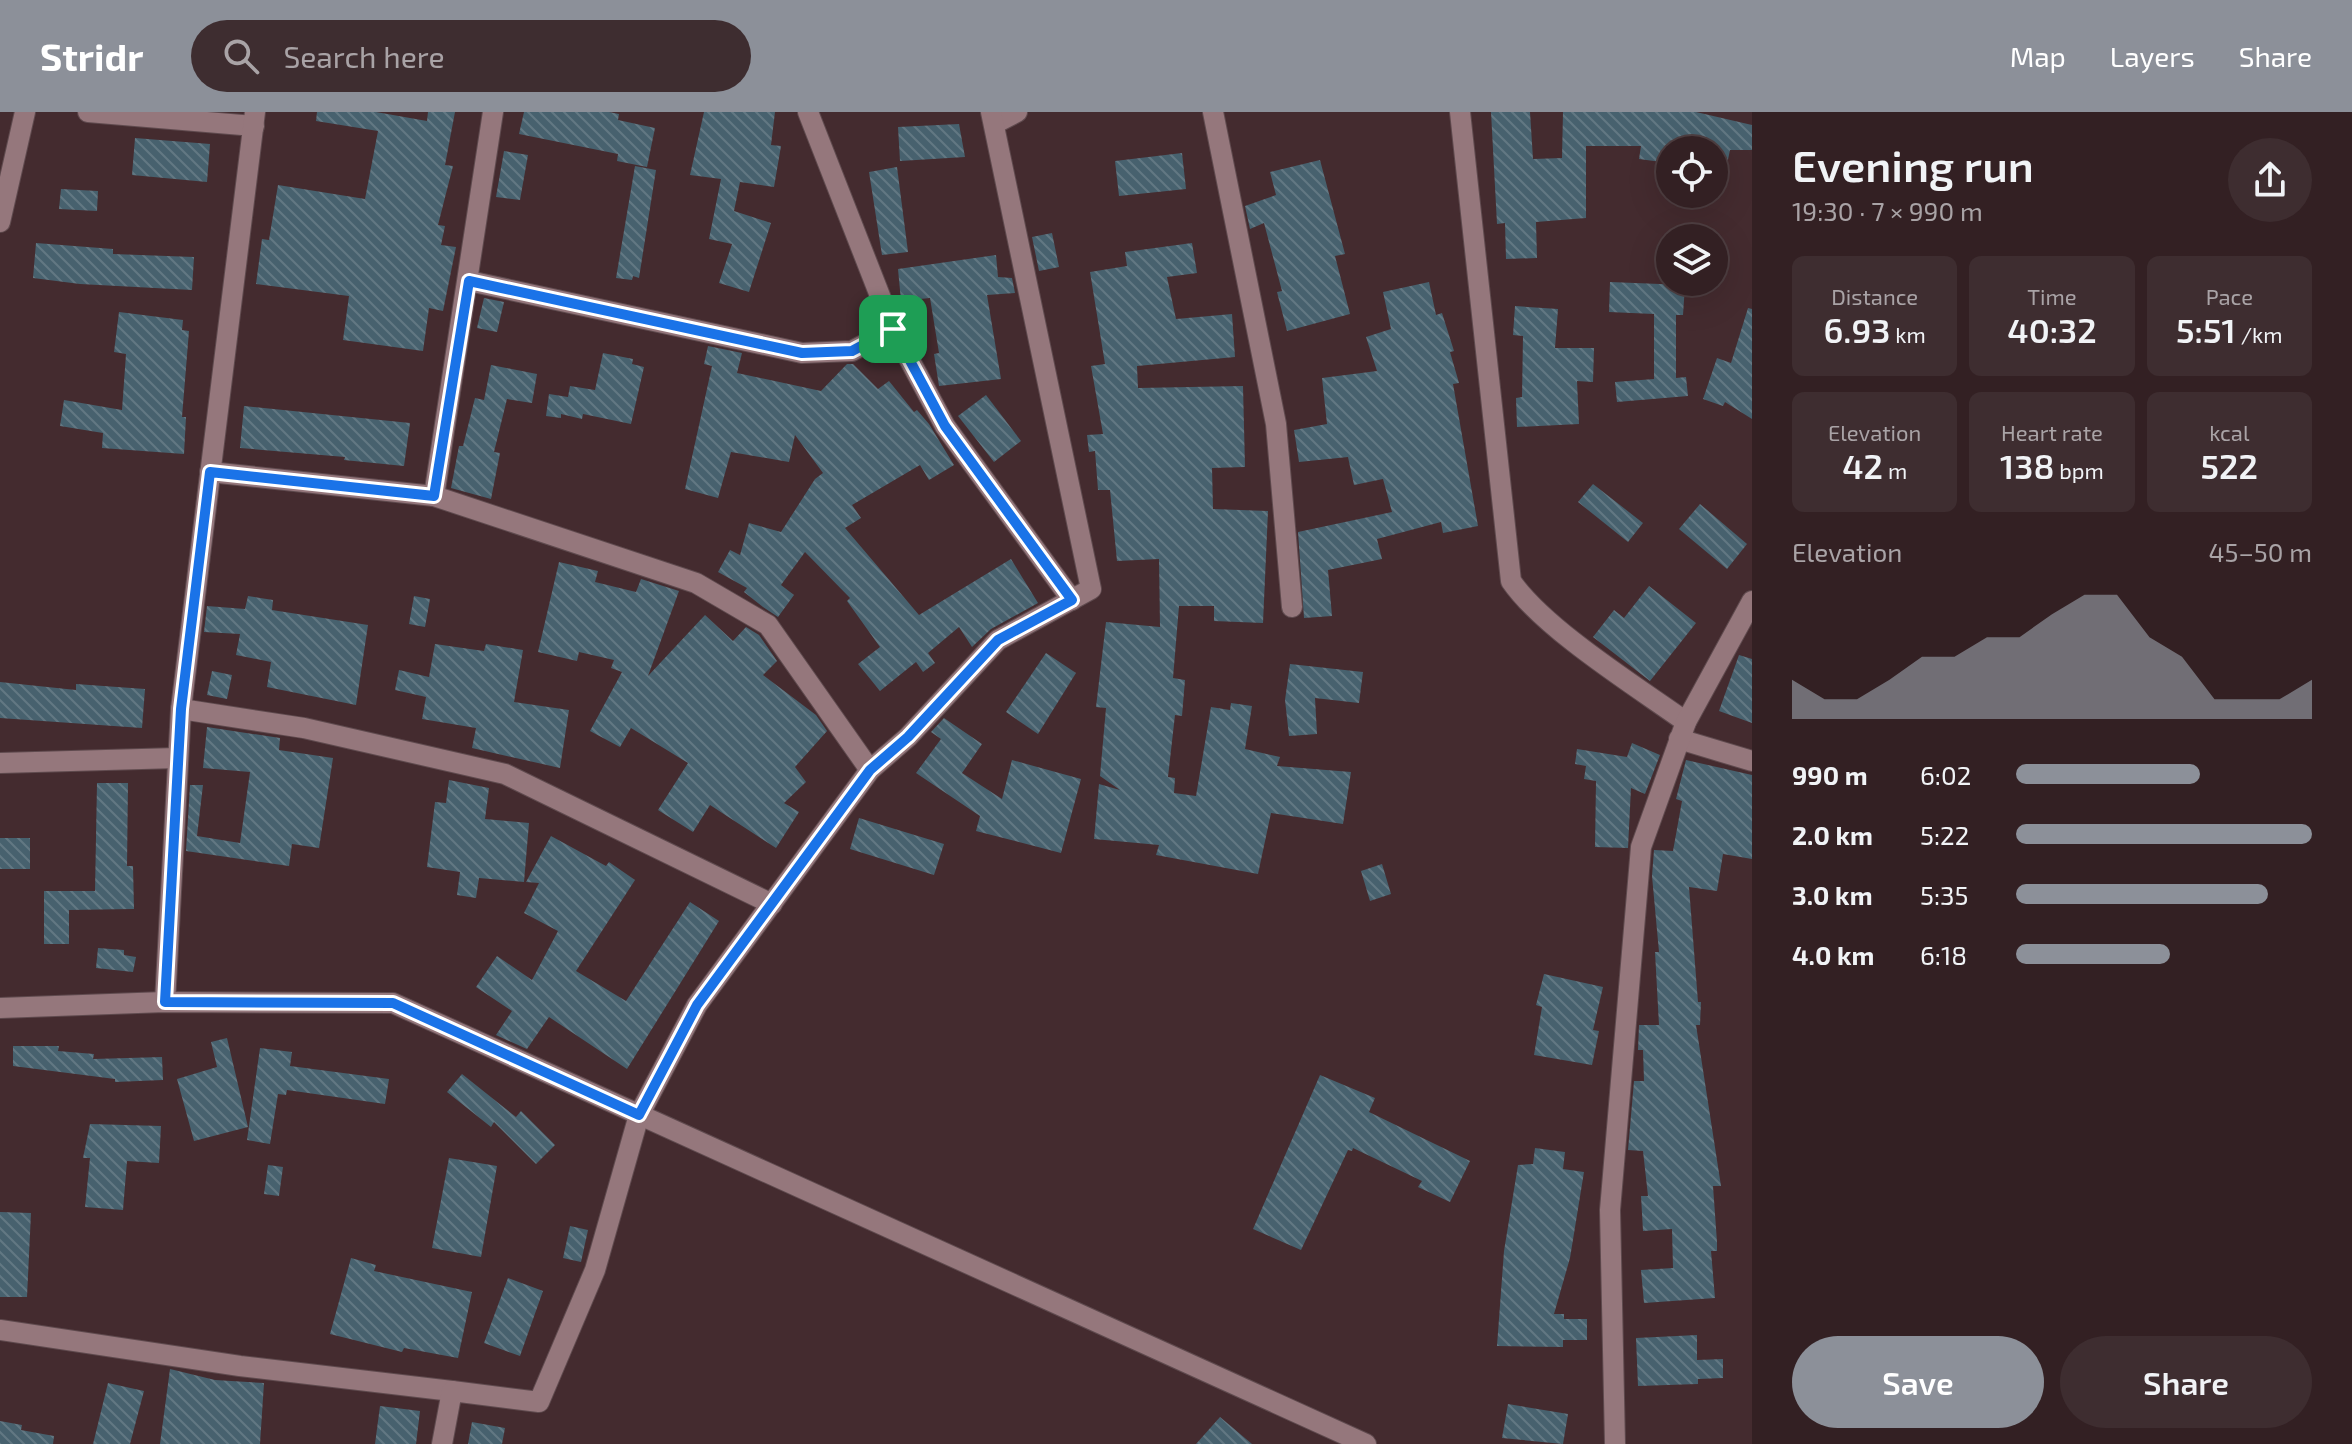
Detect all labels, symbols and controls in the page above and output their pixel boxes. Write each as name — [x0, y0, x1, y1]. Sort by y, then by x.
search box — [191, 20, 751, 92]
text: Stridr — [40, 33, 143, 79]
icon: search — [219, 34, 263, 78]
text: Search here — [283, 38, 445, 74]
text: Map — [2010, 39, 2066, 73]
text: Layers — [2110, 39, 2195, 73]
text: Share — [2239, 39, 2312, 73]
map controls — [1656, 136, 1728, 296]
button: locate — [1656, 136, 1728, 208]
text: Evening run — [1792, 138, 2034, 191]
button: share — [2228, 138, 2312, 222]
text: 19:30 · 7 × 990 m — [1792, 195, 1983, 226]
button: layers — [1656, 224, 1728, 296]
text: Distance — [1831, 283, 1918, 309]
text: Time — [2027, 283, 2077, 309]
text: Pace — [2206, 283, 2253, 309]
pin — [859, 295, 927, 363]
icon: arrive — [871, 307, 915, 351]
text: 6.93 — [1824, 309, 1890, 350]
text: 40:32 — [2007, 309, 2097, 350]
text: 5:51 — [2176, 309, 2236, 350]
text: km — [1890, 321, 1926, 347]
text: /km — [2236, 321, 2283, 347]
text: Elevation — [1828, 419, 1921, 445]
text: Heart rate — [2001, 419, 2103, 445]
text: kcal — [2209, 419, 2249, 445]
text: 42 — [1842, 445, 1883, 486]
text: 138 — [2000, 445, 2054, 486]
text: 522 — [2201, 445, 2258, 486]
text: m — [1883, 457, 1907, 483]
text: bpm — [2054, 457, 2104, 483]
text: Elevation — [1792, 536, 1902, 567]
text: 45–50 m — [2208, 536, 2312, 567]
text: 990 m — [1792, 759, 1868, 790]
text: 6:02 — [1920, 759, 1971, 790]
text: 2.0 km — [1792, 819, 1873, 850]
text: 5:22 — [1920, 819, 1969, 850]
text: 3.0 km — [1792, 879, 1873, 910]
text: 5:35 — [1920, 879, 1968, 910]
text: 4.0 km — [1792, 939, 1874, 970]
text: 6:18 — [1920, 939, 1967, 970]
button: Save — [1792, 1336, 2044, 1428]
button: Share — [2060, 1336, 2312, 1428]

